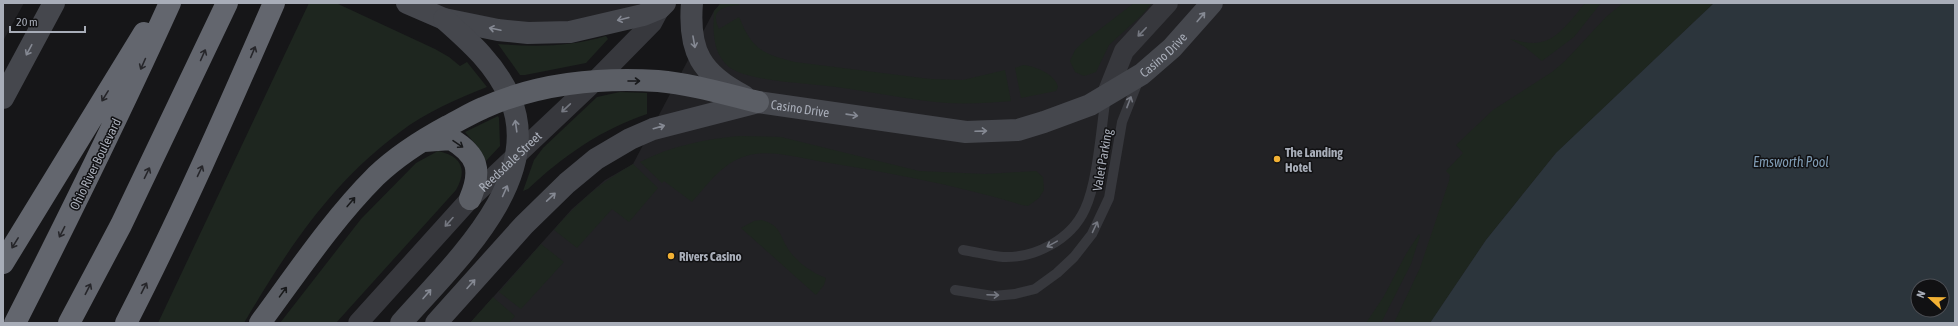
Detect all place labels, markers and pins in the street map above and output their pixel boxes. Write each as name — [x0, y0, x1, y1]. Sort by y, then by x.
place label: The Landing Hotel — [1285, 145, 1343, 175]
marker: The Landing Hotel — [1272, 154, 1282, 164]
place label: Rivers Casino — [679, 249, 742, 264]
marker: Rivers Casino — [666, 251, 676, 261]

